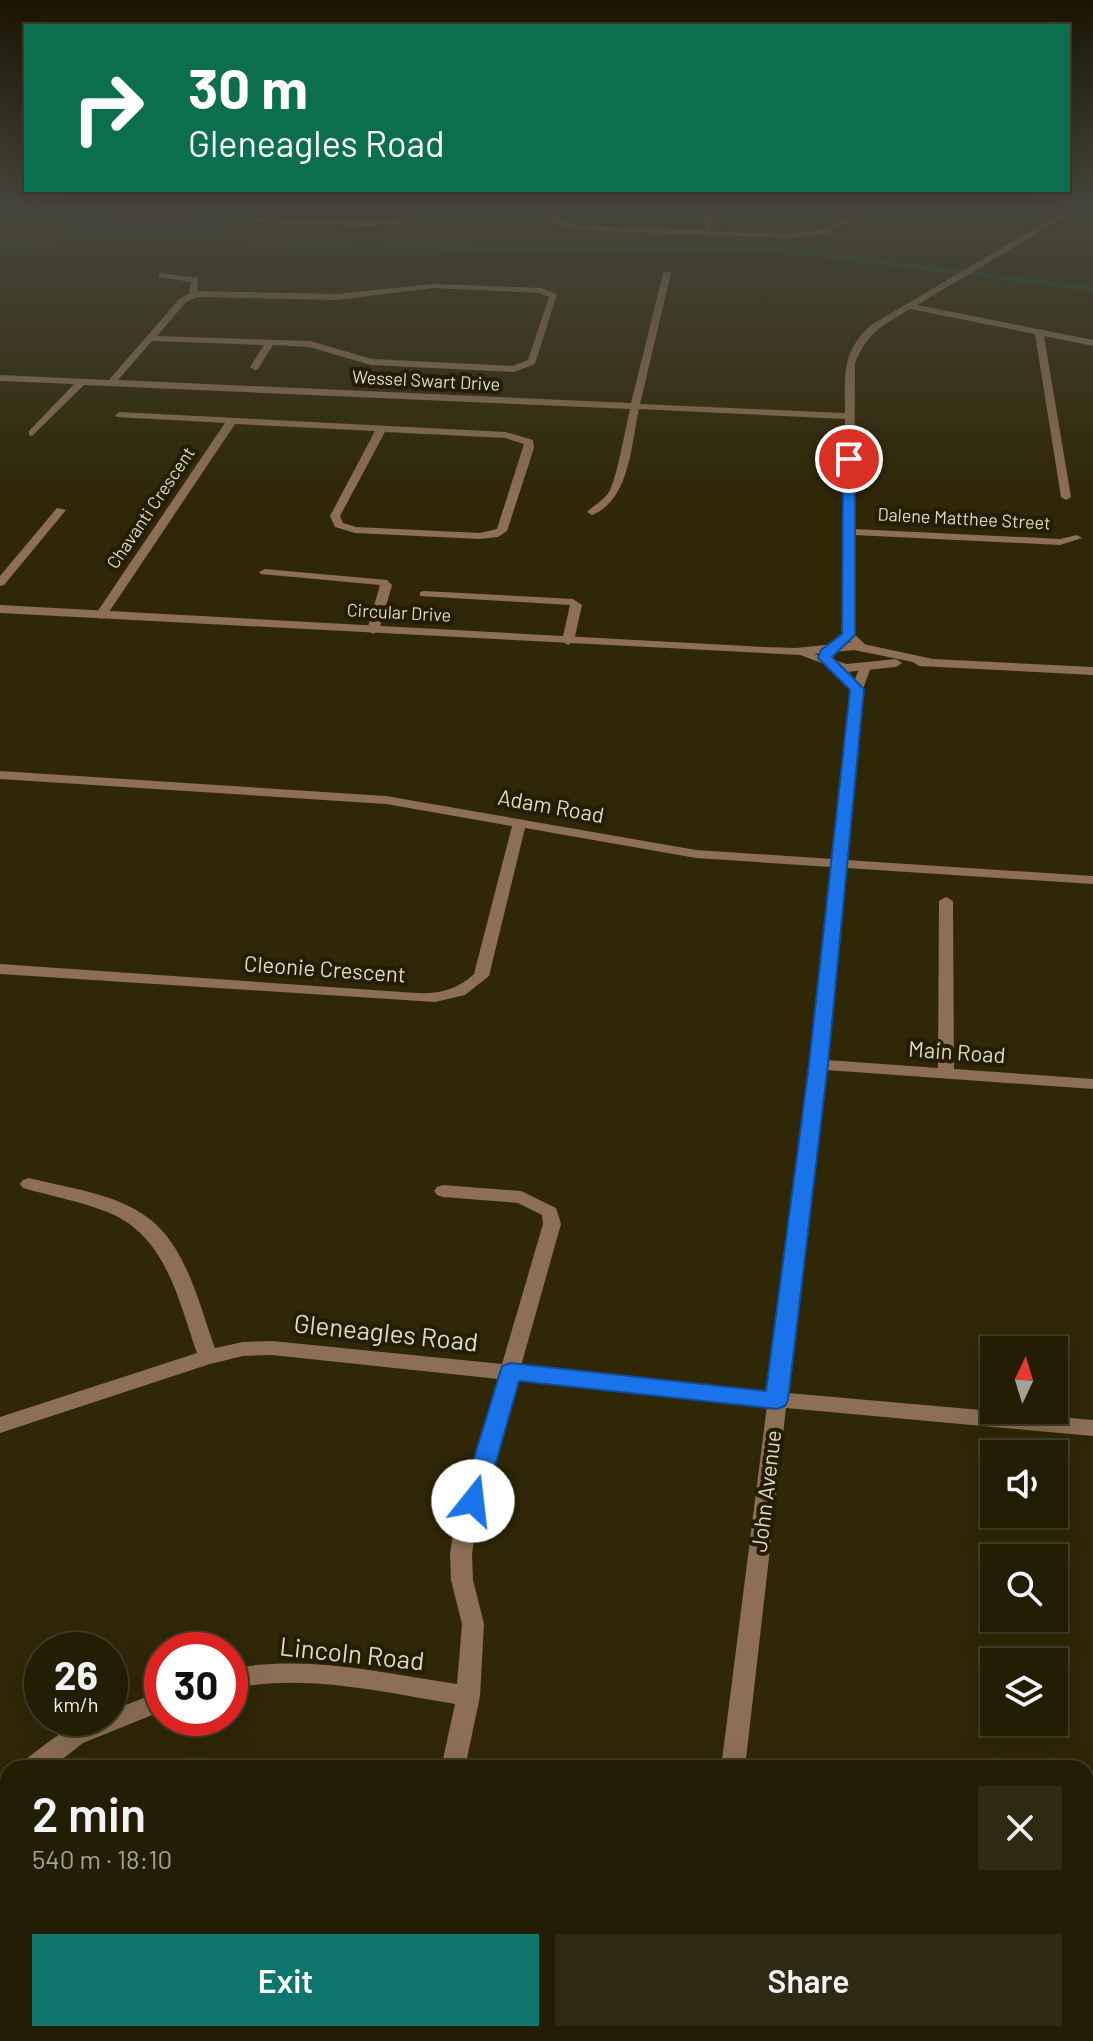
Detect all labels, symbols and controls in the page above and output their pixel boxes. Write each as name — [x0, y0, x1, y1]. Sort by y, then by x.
text: 30 m — [188, 53, 308, 120]
icon: right — [56, 56, 160, 160]
text: Gleneagles Road — [188, 121, 445, 164]
street label: Wessel Swart Drive — [351, 365, 501, 395]
pin — [815, 425, 883, 493]
icon: arrive — [827, 437, 871, 481]
street label: Chavanti Crescent — [101, 442, 199, 573]
street label: Dalene Matthee Street — [877, 502, 1051, 534]
street label: Circular Drive — [346, 598, 452, 626]
street label: Adam Road — [496, 783, 606, 827]
street label: Cleonie Crescent — [243, 949, 407, 987]
street label: Main Road — [908, 1035, 1007, 1067]
street label: Gleneagles Road — [292, 1306, 480, 1357]
north arrow — [980, 1336, 1068, 1424]
map controls — [980, 1336, 1068, 1736]
street label: John Avenue — [745, 1428, 785, 1553]
button: sound — [980, 1440, 1068, 1528]
position arrow — [431, 1459, 515, 1543]
button: search — [980, 1544, 1068, 1632]
street label: Lincoln Road — [278, 1629, 426, 1676]
speed limit sign: 30 — [144, 1632, 248, 1736]
button: layers — [980, 1648, 1068, 1736]
text: 26 — [54, 1650, 98, 1698]
text: km/h — [53, 1692, 99, 1716]
text: 2 min — [32, 1784, 146, 1842]
button: close — [978, 1786, 1062, 1870]
text: 540 m · 18:10 — [32, 1843, 172, 1874]
button: Exit — [32, 1934, 539, 2026]
button: Share — [555, 1934, 1062, 2026]

